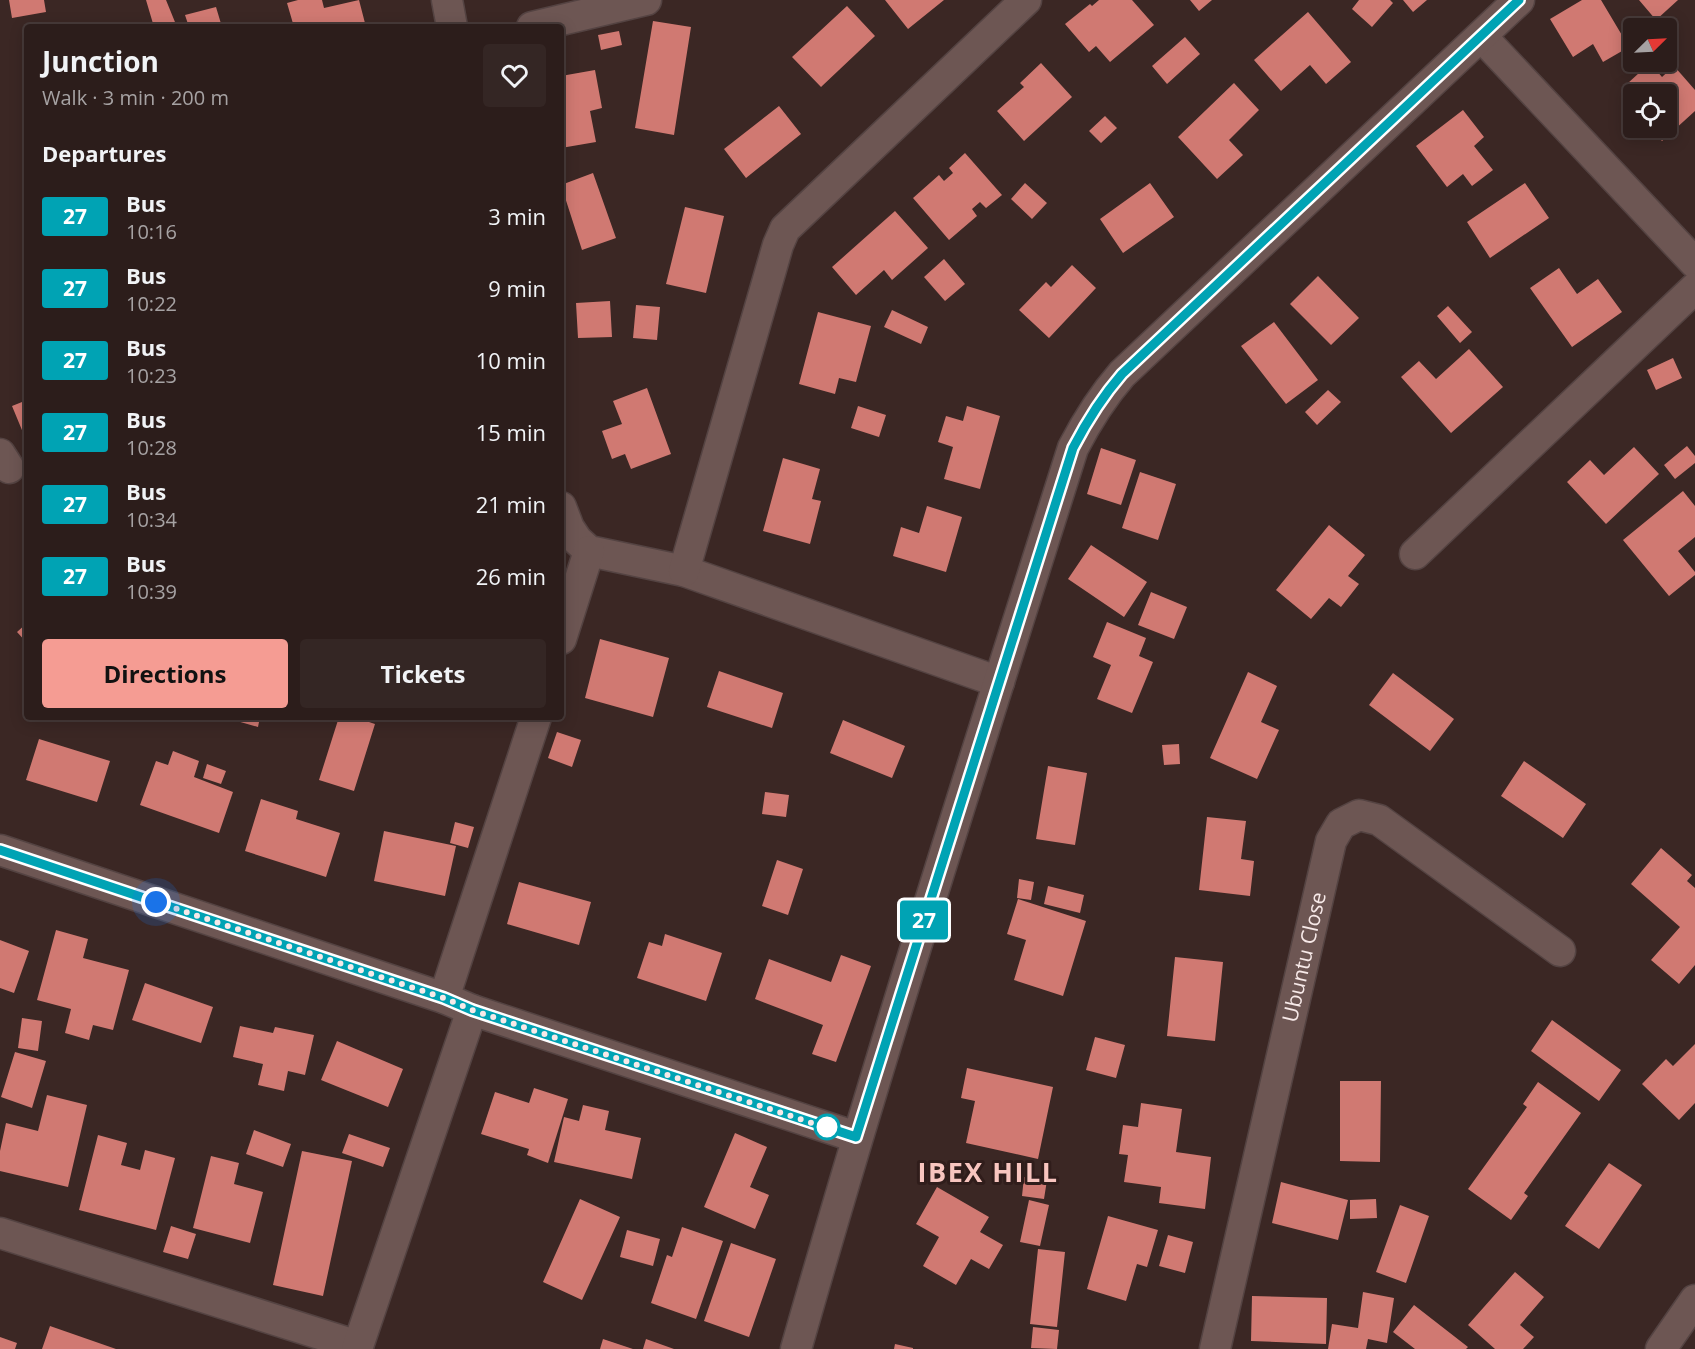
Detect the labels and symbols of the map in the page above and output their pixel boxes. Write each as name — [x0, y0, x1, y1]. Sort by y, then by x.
north arrow — [1623, 18, 1677, 72]
your location — [141, 887, 171, 917]
street label: Ubuntu Close — [1275, 889, 1332, 1025]
line badge: 27 — [897, 900, 951, 940]
unlabelled marker — [814, 1114, 840, 1140]
district label: IBEX HILL — [918, 1153, 1058, 1190]

